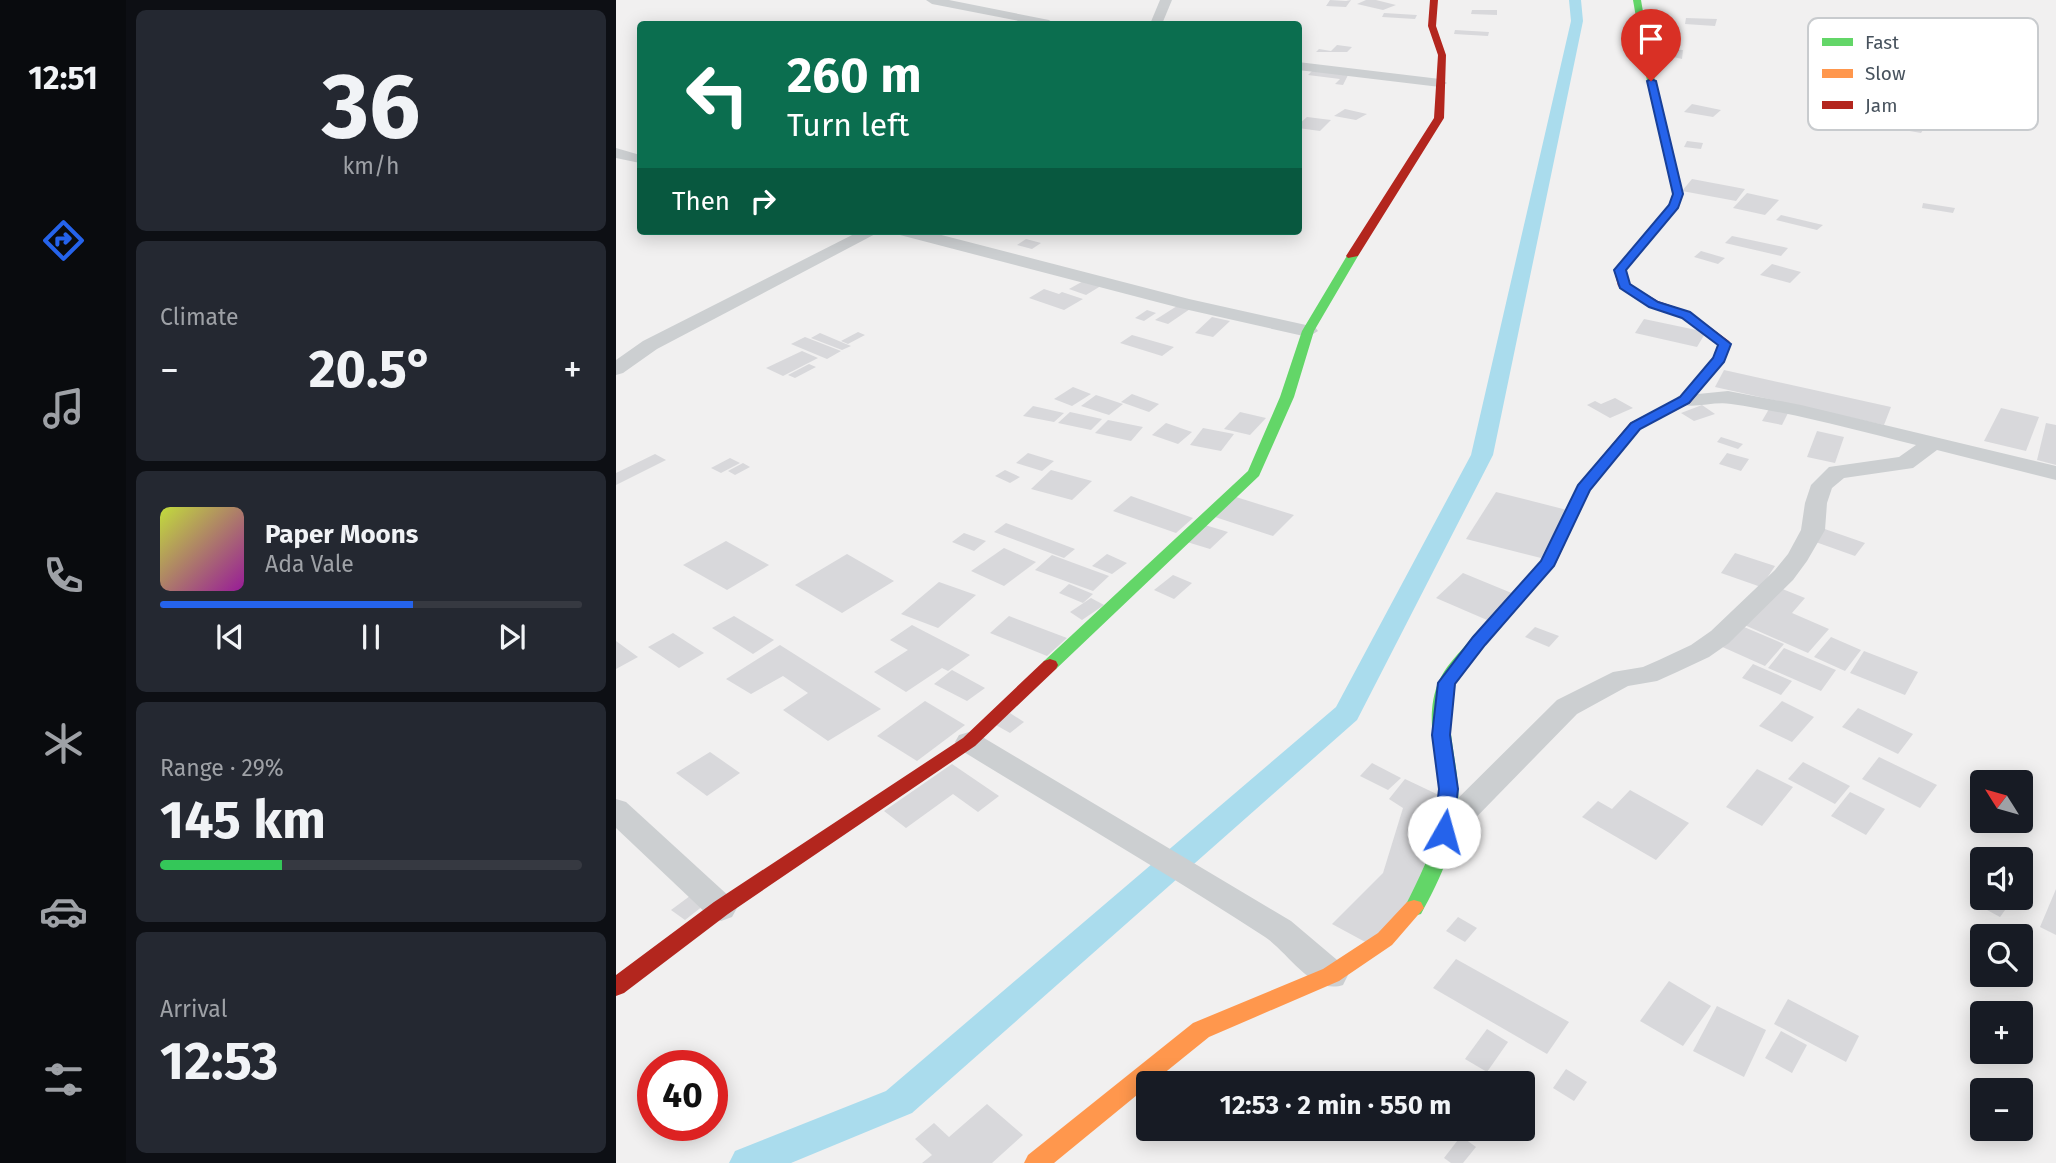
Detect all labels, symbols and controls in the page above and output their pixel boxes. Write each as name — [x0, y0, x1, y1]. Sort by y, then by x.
pin — [1621, 9, 1681, 81]
legend — [1808, 18, 2038, 130]
icon: arrive — [1632, 20, 1670, 58]
text: Fast — [1865, 31, 1899, 54]
text: 260 m — [787, 46, 922, 105]
icon: left — [672, 49, 763, 140]
text: 36 — [322, 52, 420, 161]
text: 12:51 — [28, 59, 98, 97]
text: Slow — [1865, 62, 1906, 85]
text: Jam — [1865, 94, 1897, 117]
text: Turn left — [787, 106, 909, 144]
text: km/h — [343, 152, 399, 180]
icon: right — [744, 182, 782, 220]
text: Then — [672, 186, 730, 217]
icon: directions — [39, 216, 88, 265]
text: Climate — [160, 303, 239, 331]
text: 20.5° — [309, 338, 433, 401]
text: − — [160, 347, 179, 393]
text: + — [563, 347, 582, 393]
icon: music — [39, 384, 88, 433]
text: Paper Moons — [265, 519, 418, 550]
text: Ada Vale — [265, 550, 354, 578]
icon: phone — [39, 551, 88, 600]
icon: previous — [211, 618, 249, 656]
icon: pause — [352, 618, 390, 656]
icon: next — [493, 618, 531, 656]
icon: climate — [39, 719, 88, 768]
text: Range · 29% — [160, 754, 284, 782]
north arrow — [1970, 770, 2034, 833]
map controls — [1970, 770, 2033, 1141]
text: 145 km — [160, 789, 326, 852]
position arrow — [1407, 795, 1481, 869]
button: sound — [1970, 847, 2033, 910]
icon: car — [39, 887, 88, 936]
button: search — [1970, 924, 2033, 987]
text: Arrival — [160, 995, 227, 1023]
button: + — [1970, 1001, 2033, 1064]
text: 12:53 — [160, 1030, 278, 1093]
speed limit sign: 40 — [637, 1050, 728, 1141]
icon: filters — [39, 1055, 88, 1104]
button: − — [1970, 1078, 2033, 1141]
text: 12:53 · 2 min · 550 m — [1220, 1090, 1451, 1121]

